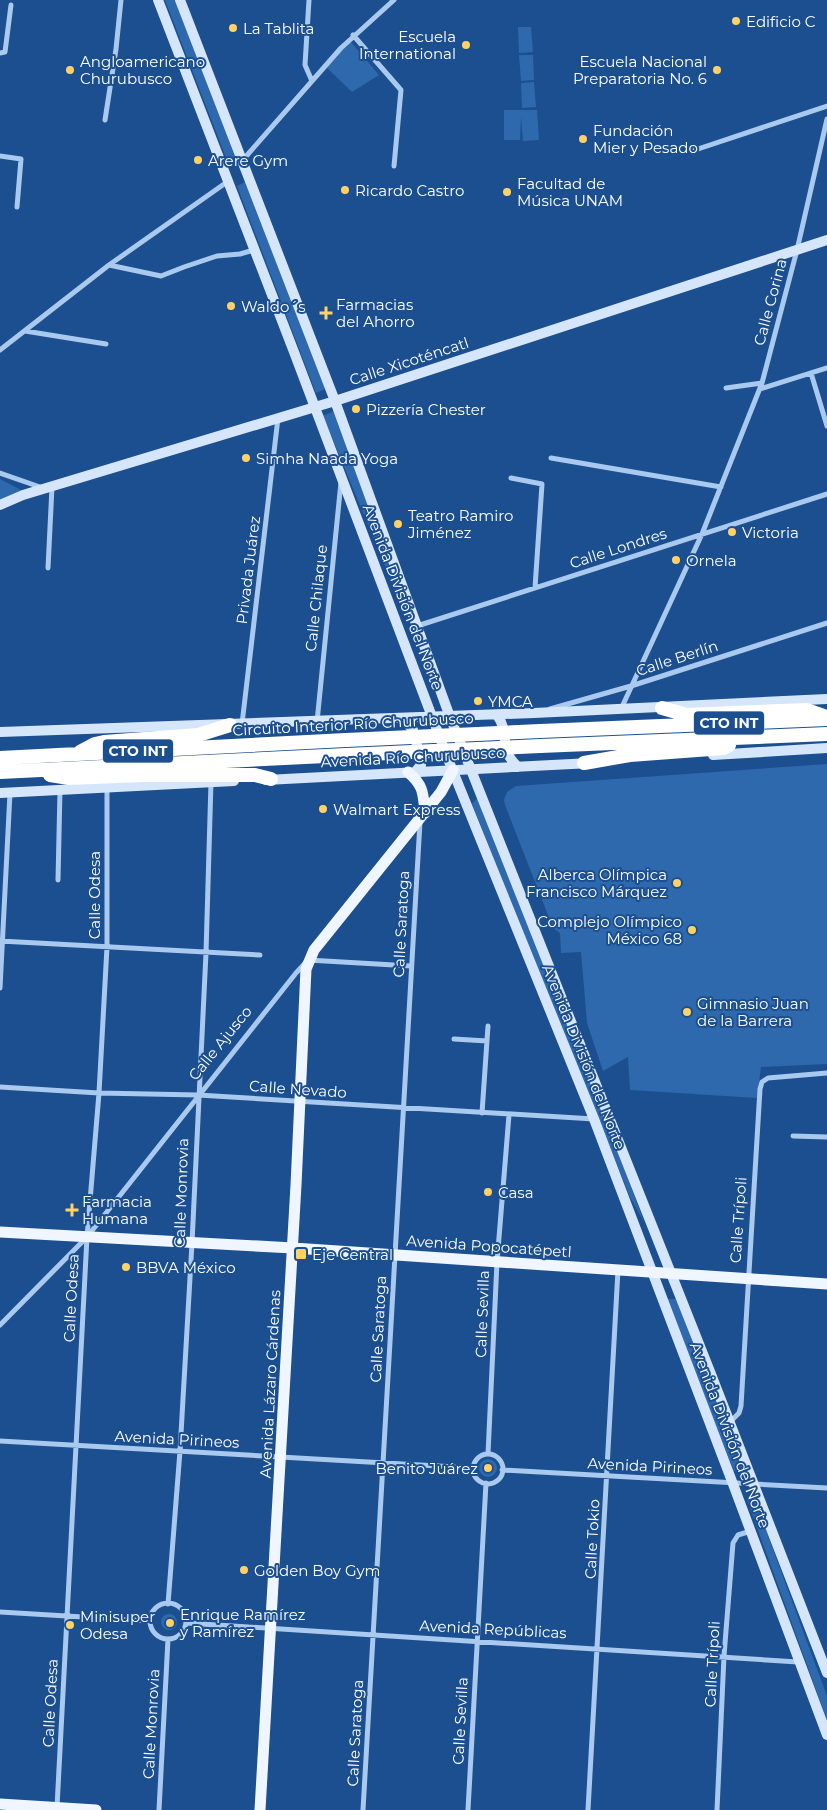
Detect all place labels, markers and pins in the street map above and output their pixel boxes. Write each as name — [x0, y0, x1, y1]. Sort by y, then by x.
place label: Edificio C — [746, 12, 816, 31]
marker: Edificio C — [730, 15, 742, 27]
place label: La Tablita — [243, 19, 314, 38]
marker: La Tablita — [227, 22, 239, 34]
place label: Escuela International — [359, 27, 456, 63]
marker: Escuela International — [460, 39, 472, 51]
place label: Angloamericano Churubusco — [80, 52, 205, 88]
place label: Escuela Nacional Preparatoria No. 6 — [573, 52, 707, 88]
marker: Angloamericano Churubusco — [64, 64, 76, 76]
marker: Escuela Nacional Preparatoria No. 6 — [711, 64, 723, 76]
place label: Fundación Mier y Pesado — [593, 121, 698, 157]
marker: Fundación Mier y Pesado — [577, 133, 589, 145]
place label: Arere Gym — [208, 151, 288, 170]
marker: Arere Gym — [192, 154, 204, 166]
place label: Facultad de Música UNAM — [517, 174, 623, 210]
place label: Ricardo Castro — [355, 181, 465, 200]
marker: Ricardo Castro — [339, 184, 351, 196]
marker: Facultad de Música UNAM — [501, 186, 513, 198]
place label: Farmacias del Ahorro — [336, 295, 415, 331]
place label: Waldo´s — [241, 297, 306, 316]
marker: Waldo´s — [225, 300, 237, 312]
marker: Farmacias del Ahorro — [320, 307, 332, 319]
place label: Pizzería Chester — [366, 400, 486, 419]
marker: Pizzería Chester — [350, 403, 362, 415]
place label: Simha Naada Yoga — [256, 449, 398, 468]
marker: Simha Naada Yoga — [240, 452, 252, 464]
place label: Teatro Ramiro Jiménez — [407, 506, 514, 542]
marker: Teatro Ramiro Jiménez — [392, 518, 404, 530]
place label: Victoria — [742, 523, 799, 542]
marker: Victoria — [726, 526, 738, 538]
place label: Ornela — [686, 551, 737, 570]
marker: Ornela — [670, 554, 682, 566]
place label: YMCA — [488, 692, 533, 711]
marker: YMCA — [472, 695, 484, 707]
place label: Walmart Express — [333, 800, 460, 819]
marker: Walmart Express — [317, 803, 329, 815]
place label: Alberca Olímpica Francisco Márquez — [526, 865, 667, 901]
marker: Alberca Olímpica Francisco Márquez — [671, 877, 683, 889]
place label: Complejo Olímpico México 68 — [537, 912, 682, 948]
marker: Complejo Olímpico México 68 — [686, 924, 698, 936]
place label: Gimnasio Juan de la Barrera — [697, 994, 809, 1030]
marker: Gimnasio Juan de la Barrera — [681, 1006, 693, 1018]
place label: Casa — [498, 1183, 534, 1202]
marker: Casa — [482, 1186, 494, 1198]
place label: Farmacia Humana — [82, 1192, 152, 1228]
marker: Farmacia Humana — [66, 1204, 78, 1216]
place label: Eje Central — [312, 1245, 393, 1264]
marker: Eje Central — [294, 1247, 308, 1261]
place label: BBVA México — [136, 1258, 236, 1277]
marker: BBVA México — [120, 1261, 132, 1273]
place label: Benito Juárez — [376, 1459, 478, 1478]
marker: Benito Juárez — [482, 1462, 494, 1474]
place label: Golden Boy Gym — [254, 1561, 381, 1580]
marker: Golden Boy Gym — [238, 1564, 250, 1576]
place label: Enrique Ramírez y Ramírez — [179, 1605, 306, 1641]
place label: Minisuper Odesa — [80, 1607, 155, 1643]
marker: Enrique Ramírez y Ramírez — [164, 1617, 176, 1629]
marker: Minisuper Odesa — [64, 1619, 76, 1631]

